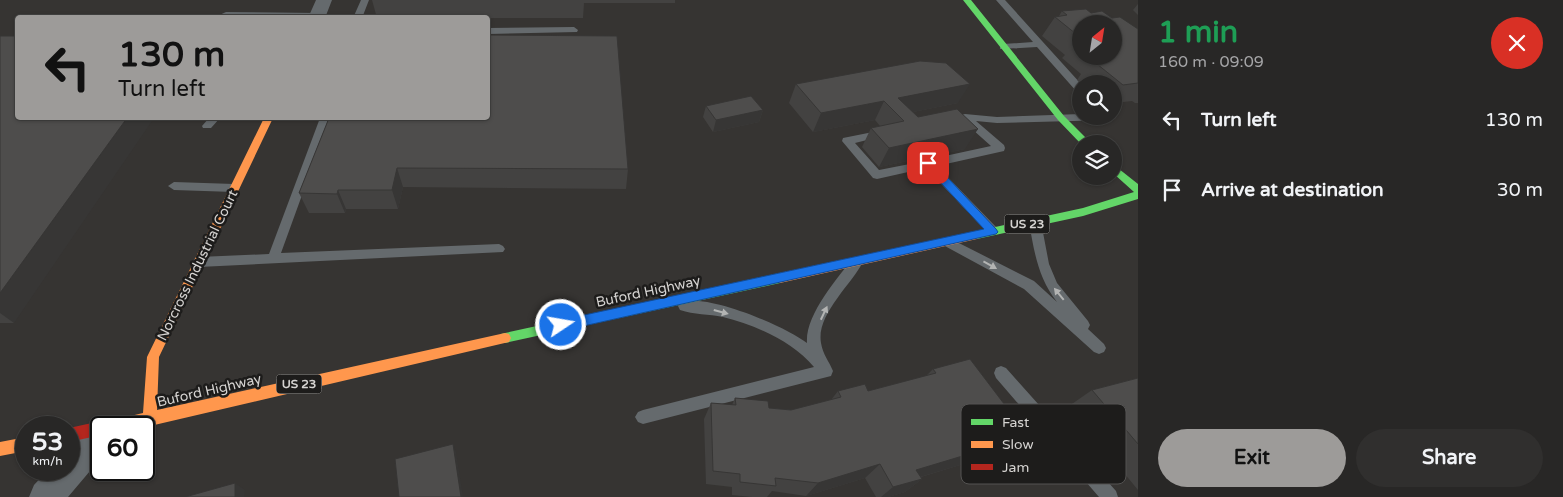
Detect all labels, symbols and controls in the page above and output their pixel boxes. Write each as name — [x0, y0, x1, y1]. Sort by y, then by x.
text: 1 min — [1158, 14, 1238, 51]
north arrow — [1072, 15, 1122, 65]
map controls — [1072, 15, 1122, 185]
button: close — [1491, 17, 1543, 69]
text: 130 m — [118, 34, 225, 76]
icon: left — [35, 35, 100, 100]
text: 160 m · 09:09 — [1158, 52, 1264, 72]
button: search — [1072, 75, 1122, 125]
text: Turn left — [118, 76, 206, 102]
icon: left — [1158, 106, 1186, 134]
text: Turn left — [1201, 109, 1277, 131]
text: 130 m — [1485, 109, 1543, 131]
button: layers — [1072, 135, 1122, 185]
pin — [907, 142, 949, 184]
icon: arrive — [914, 149, 942, 177]
icon: arrive — [1158, 176, 1186, 204]
text: Arrive at destination — [1201, 179, 1384, 201]
text: 30 m — [1497, 179, 1543, 201]
street label: Norcross Industrial Court — [153, 186, 242, 343]
road number: US 23 — [1004, 214, 1050, 233]
one-way arrow — [982, 261, 997, 269]
street label: Buford Highway — [594, 272, 702, 311]
one-way arrow — [1054, 288, 1065, 301]
position arrow — [534, 298, 586, 350]
one-way arrow — [820, 306, 828, 320]
one-way arrow — [714, 309, 729, 317]
street label: Buford Highway — [155, 370, 263, 411]
road number: US 23 — [276, 374, 322, 394]
legend — [961, 404, 1126, 484]
text: Fast — [1002, 414, 1030, 431]
speed limit sign: 60 — [90, 416, 155, 481]
text: 53 — [32, 427, 63, 457]
button: Exit — [1158, 429, 1346, 487]
button: Share — [1356, 429, 1543, 487]
text: Slow — [1002, 436, 1034, 453]
text: km/h — [32, 454, 63, 468]
text: Jam — [1002, 459, 1029, 476]

